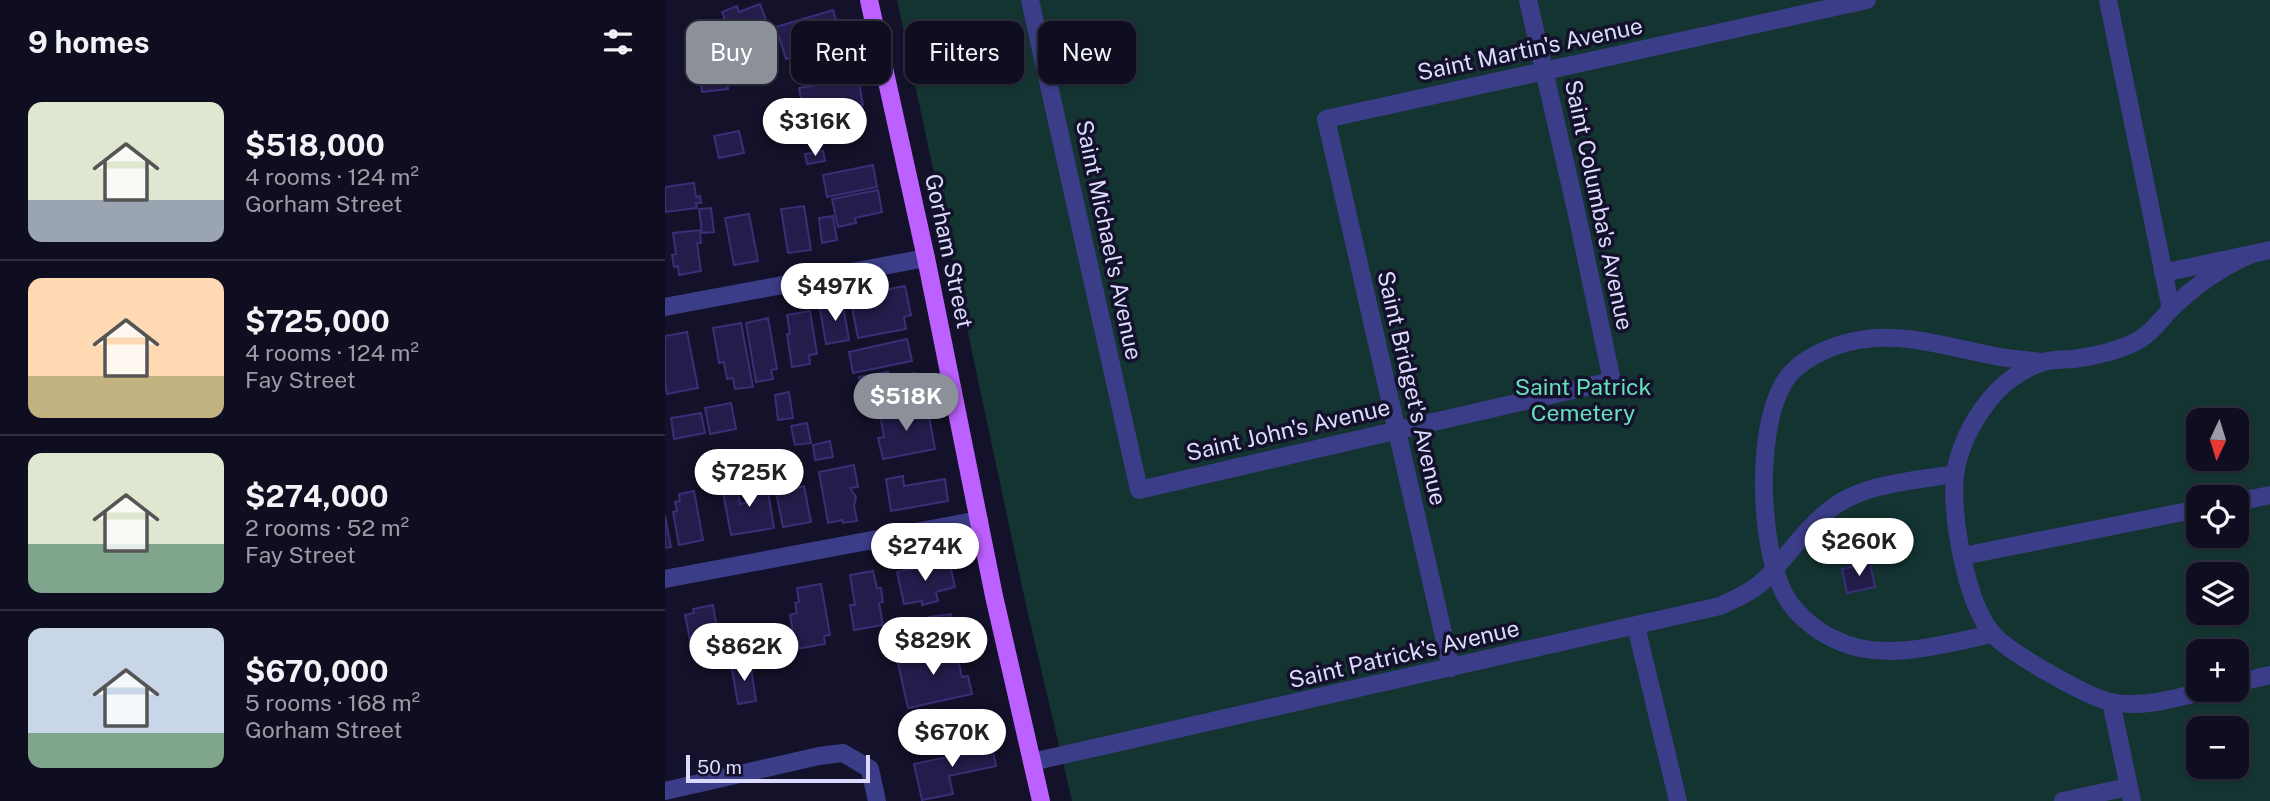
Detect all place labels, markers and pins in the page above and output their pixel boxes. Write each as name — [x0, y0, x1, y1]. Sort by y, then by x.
pin: $316K — [766, 99, 864, 158]
pin: $497K — [786, 264, 884, 323]
pin: $518K — [857, 374, 955, 433]
pin: $725K — [700, 449, 798, 509]
pin: $260K — [1810, 518, 1908, 578]
pin: $274K — [876, 524, 974, 583]
pin: $829K — [884, 618, 982, 677]
pin: $862K — [695, 624, 793, 683]
pin: $670K — [903, 710, 1001, 769]

